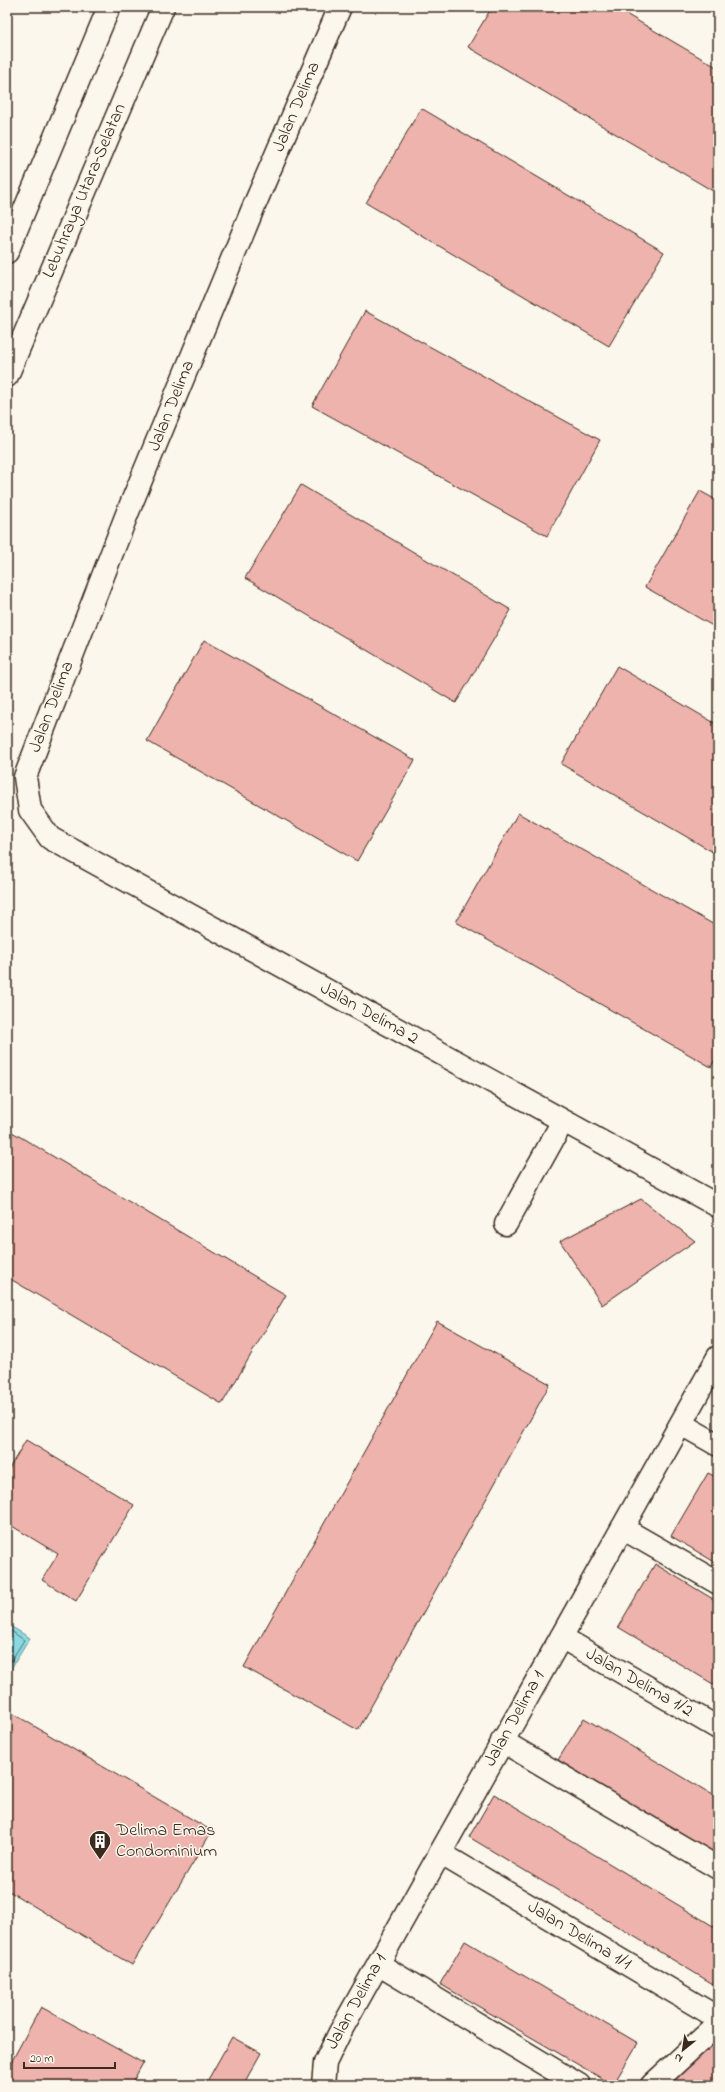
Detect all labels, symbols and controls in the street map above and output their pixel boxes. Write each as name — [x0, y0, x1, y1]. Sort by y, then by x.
street label: Jalan Delima — [266, 58, 328, 156]
street label: Lebuhraya Utara–Selatan — [36, 100, 134, 282]
street label: Jalan Delima — [142, 357, 202, 455]
street label: Jalan Delima — [23, 658, 81, 756]
street label: Jalan Delima 2 — [315, 976, 423, 1052]
street label: Jalan Delima 1/2 — [580, 1642, 698, 1724]
street label: Jalan Delima 1 — [478, 1666, 552, 1772]
place label: Delima Emas Condominium — [115, 1818, 217, 1865]
building icon: Delima Emas Condominium — [87, 1828, 113, 1861]
street label: Jalan Delima 1/1 — [522, 1895, 636, 1978]
street label: Jalan Delima 1 — [320, 1949, 394, 2055]
north arrow — [663, 2030, 703, 2070]
scale bar — [24, 2044, 115, 2070]
text: N — [671, 2049, 686, 2067]
text: 20 m — [30, 2050, 53, 2068]

